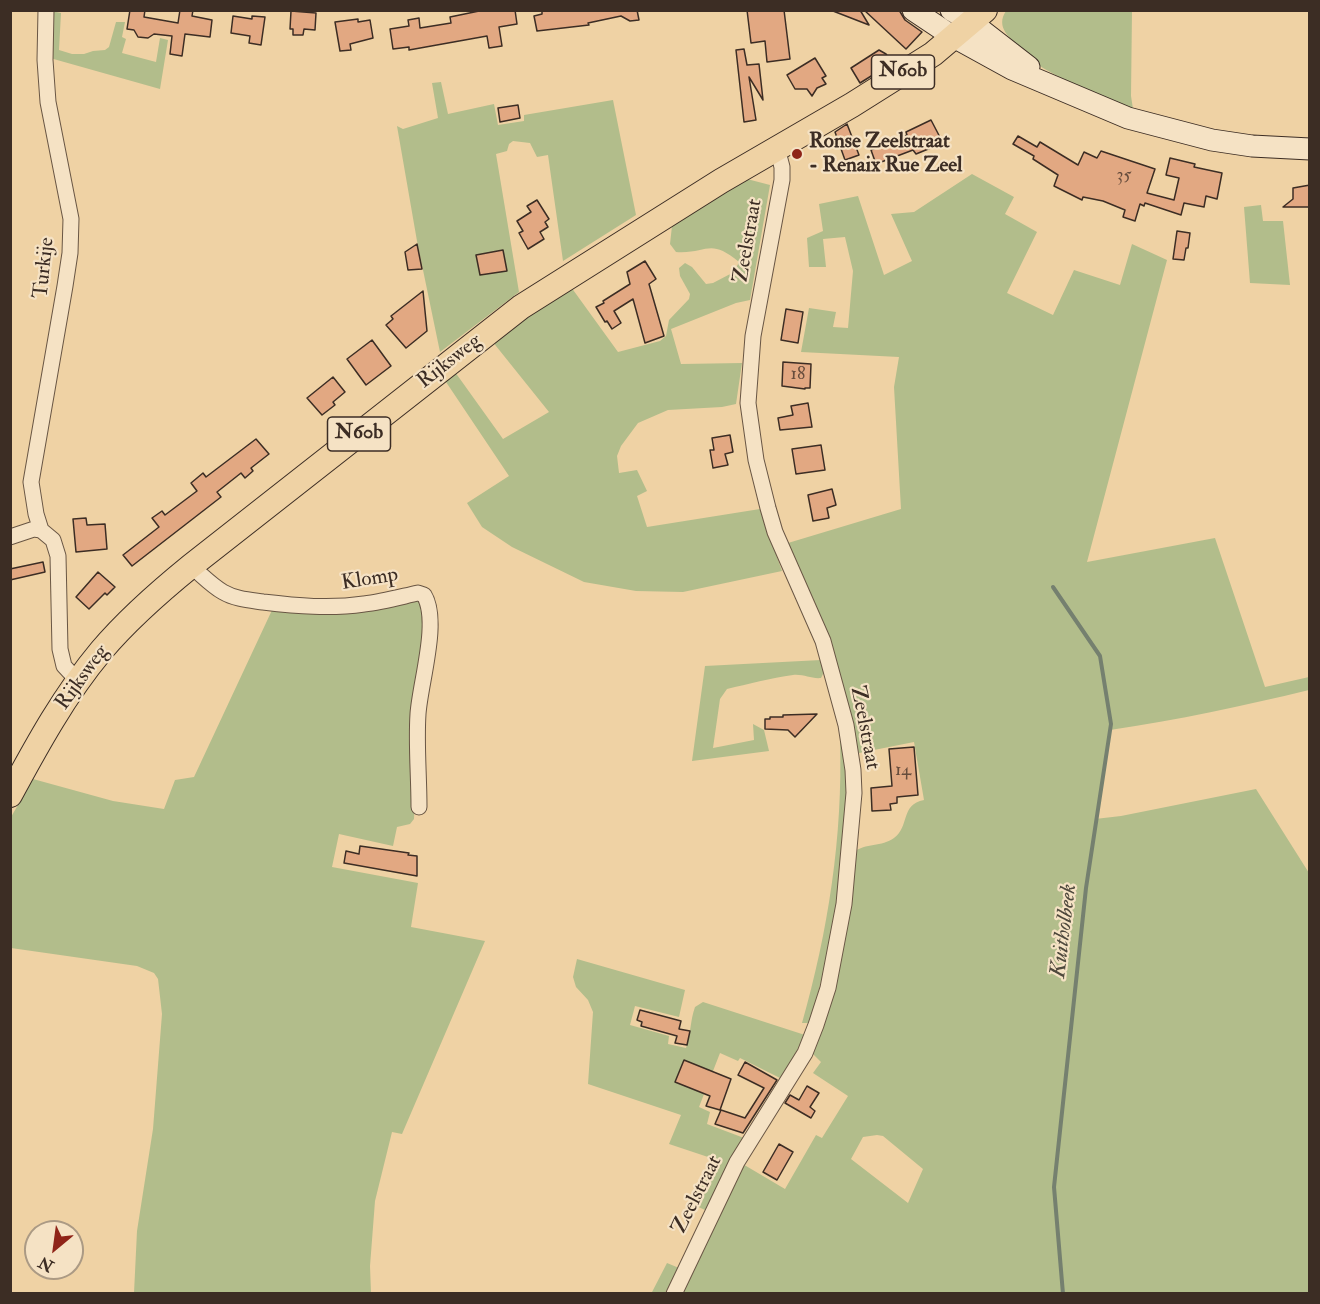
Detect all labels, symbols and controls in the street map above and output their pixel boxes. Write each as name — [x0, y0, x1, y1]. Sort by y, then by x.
road number: N60b — [872, 55, 934, 89]
place label: Ronse Zeelstraat - Renaix Rue Zeel — [809, 129, 962, 179]
marker: Ronse Zeelstraat - Renaix Rue Zeel — [790, 147, 804, 161]
house number: 35 — [1117, 165, 1131, 187]
street label: Zeelstraat — [729, 197, 769, 285]
street label: Turkije — [29, 236, 61, 300]
street label: Rijksweg — [413, 329, 487, 395]
house number: 18 — [791, 364, 805, 386]
road number: N60b — [328, 417, 391, 451]
street label: Klomp — [340, 563, 400, 597]
street label: Rijksweg — [51, 641, 115, 715]
street label: Zeelstraat — [844, 684, 884, 772]
house number: 14 — [895, 760, 911, 782]
water label: Kuitholbeek — [1046, 883, 1084, 979]
street label: Zeelstraat — [668, 1152, 728, 1238]
north arrow — [24, 1220, 84, 1280]
text: N — [35, 1252, 57, 1276]

